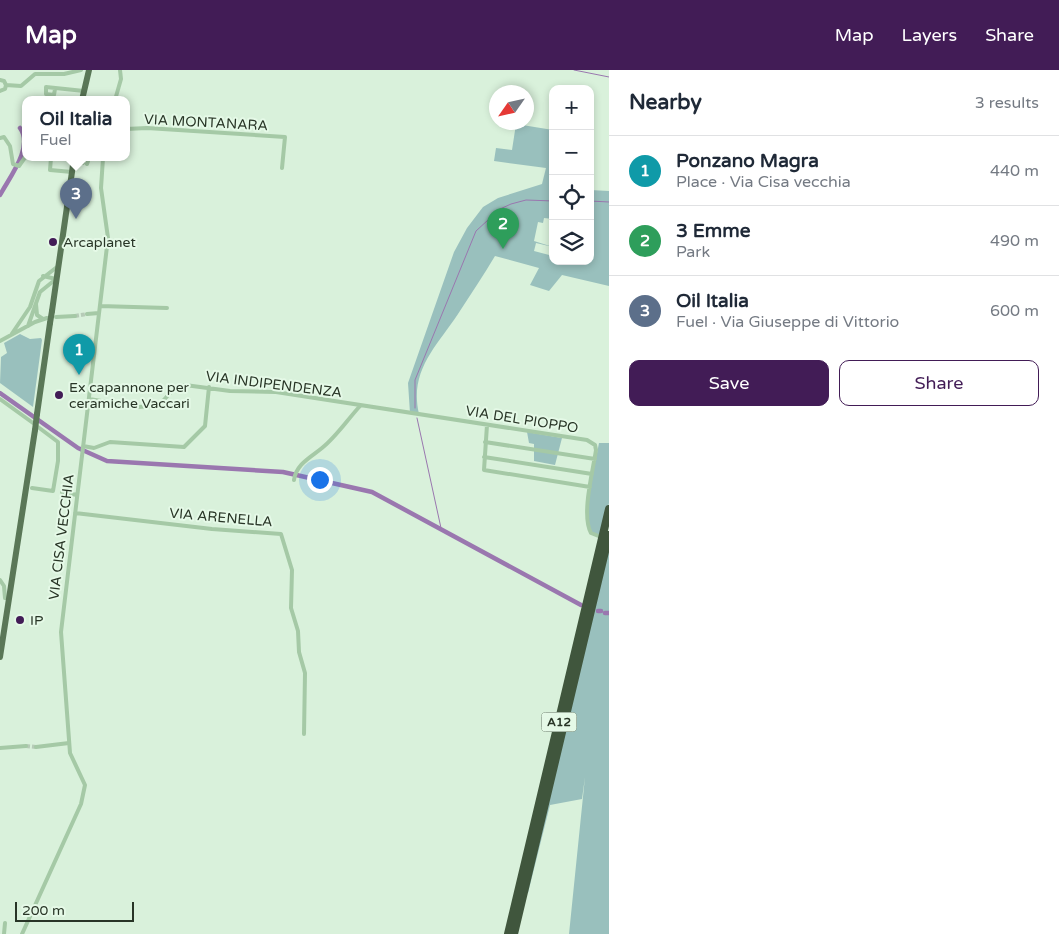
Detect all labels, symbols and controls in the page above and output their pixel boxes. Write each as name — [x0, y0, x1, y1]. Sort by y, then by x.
text: Map — [25, 21, 77, 50]
text: Map — [835, 24, 874, 46]
text: Layers — [902, 24, 957, 46]
text: Share — [985, 24, 1034, 46]
north arrow — [489, 85, 534, 130]
map controls — [549, 85, 594, 265]
button: + — [549, 85, 594, 130]
text: Nearby — [629, 90, 702, 115]
text: 3 results — [975, 93, 1039, 113]
popup — [22, 96, 130, 161]
text: Oil Italia — [40, 108, 112, 130]
street label: VIA MONTANARA — [144, 111, 268, 134]
text: Fuel — [40, 130, 71, 150]
button: − — [549, 130, 594, 175]
text: Ponzano Magra — [676, 150, 819, 172]
text: 1 — [640, 161, 650, 181]
text: 440 m — [990, 161, 1039, 181]
text: Place · Via Cisa vecchia — [676, 172, 851, 192]
button: locate — [549, 175, 594, 220]
pin: 3 — [60, 178, 92, 219]
pin: 2 — [487, 208, 519, 249]
button: layers — [549, 220, 594, 265]
text: 3 Emme — [676, 220, 751, 242]
text: 2 — [640, 231, 650, 251]
text: 490 m — [990, 231, 1039, 251]
place label: Arcaplanet — [63, 234, 136, 251]
marker: Arcaplanet — [47, 236, 59, 248]
text: Park — [676, 242, 710, 262]
text: Oil Italia — [676, 290, 749, 312]
text: 3 — [640, 301, 650, 321]
text: 600 m — [990, 301, 1039, 321]
text: Fuel · Via Giuseppe di Vittorio — [676, 312, 899, 332]
pin: 1 — [63, 334, 95, 375]
button: Save — [629, 360, 829, 406]
button: Share — [839, 360, 1039, 406]
street label: VIA INDIPENDENZA — [205, 368, 343, 401]
place label: Ex capannone per ceramiche Vaccari — [69, 379, 190, 412]
marker: Ex capannone per ceramiche Vaccari — [53, 389, 65, 401]
street label: VIA DEL PIOPPO — [464, 402, 579, 437]
your location — [307, 467, 333, 493]
street label: VIA CISA VECCHIA — [45, 473, 78, 601]
street label: VIA ARENELLA — [169, 505, 273, 530]
place label: IP — [30, 612, 43, 629]
marker: IP — [14, 614, 26, 626]
road number: A12 — [542, 712, 576, 732]
scale bar — [15, 899, 134, 922]
text: 200 m — [22, 902, 65, 919]

